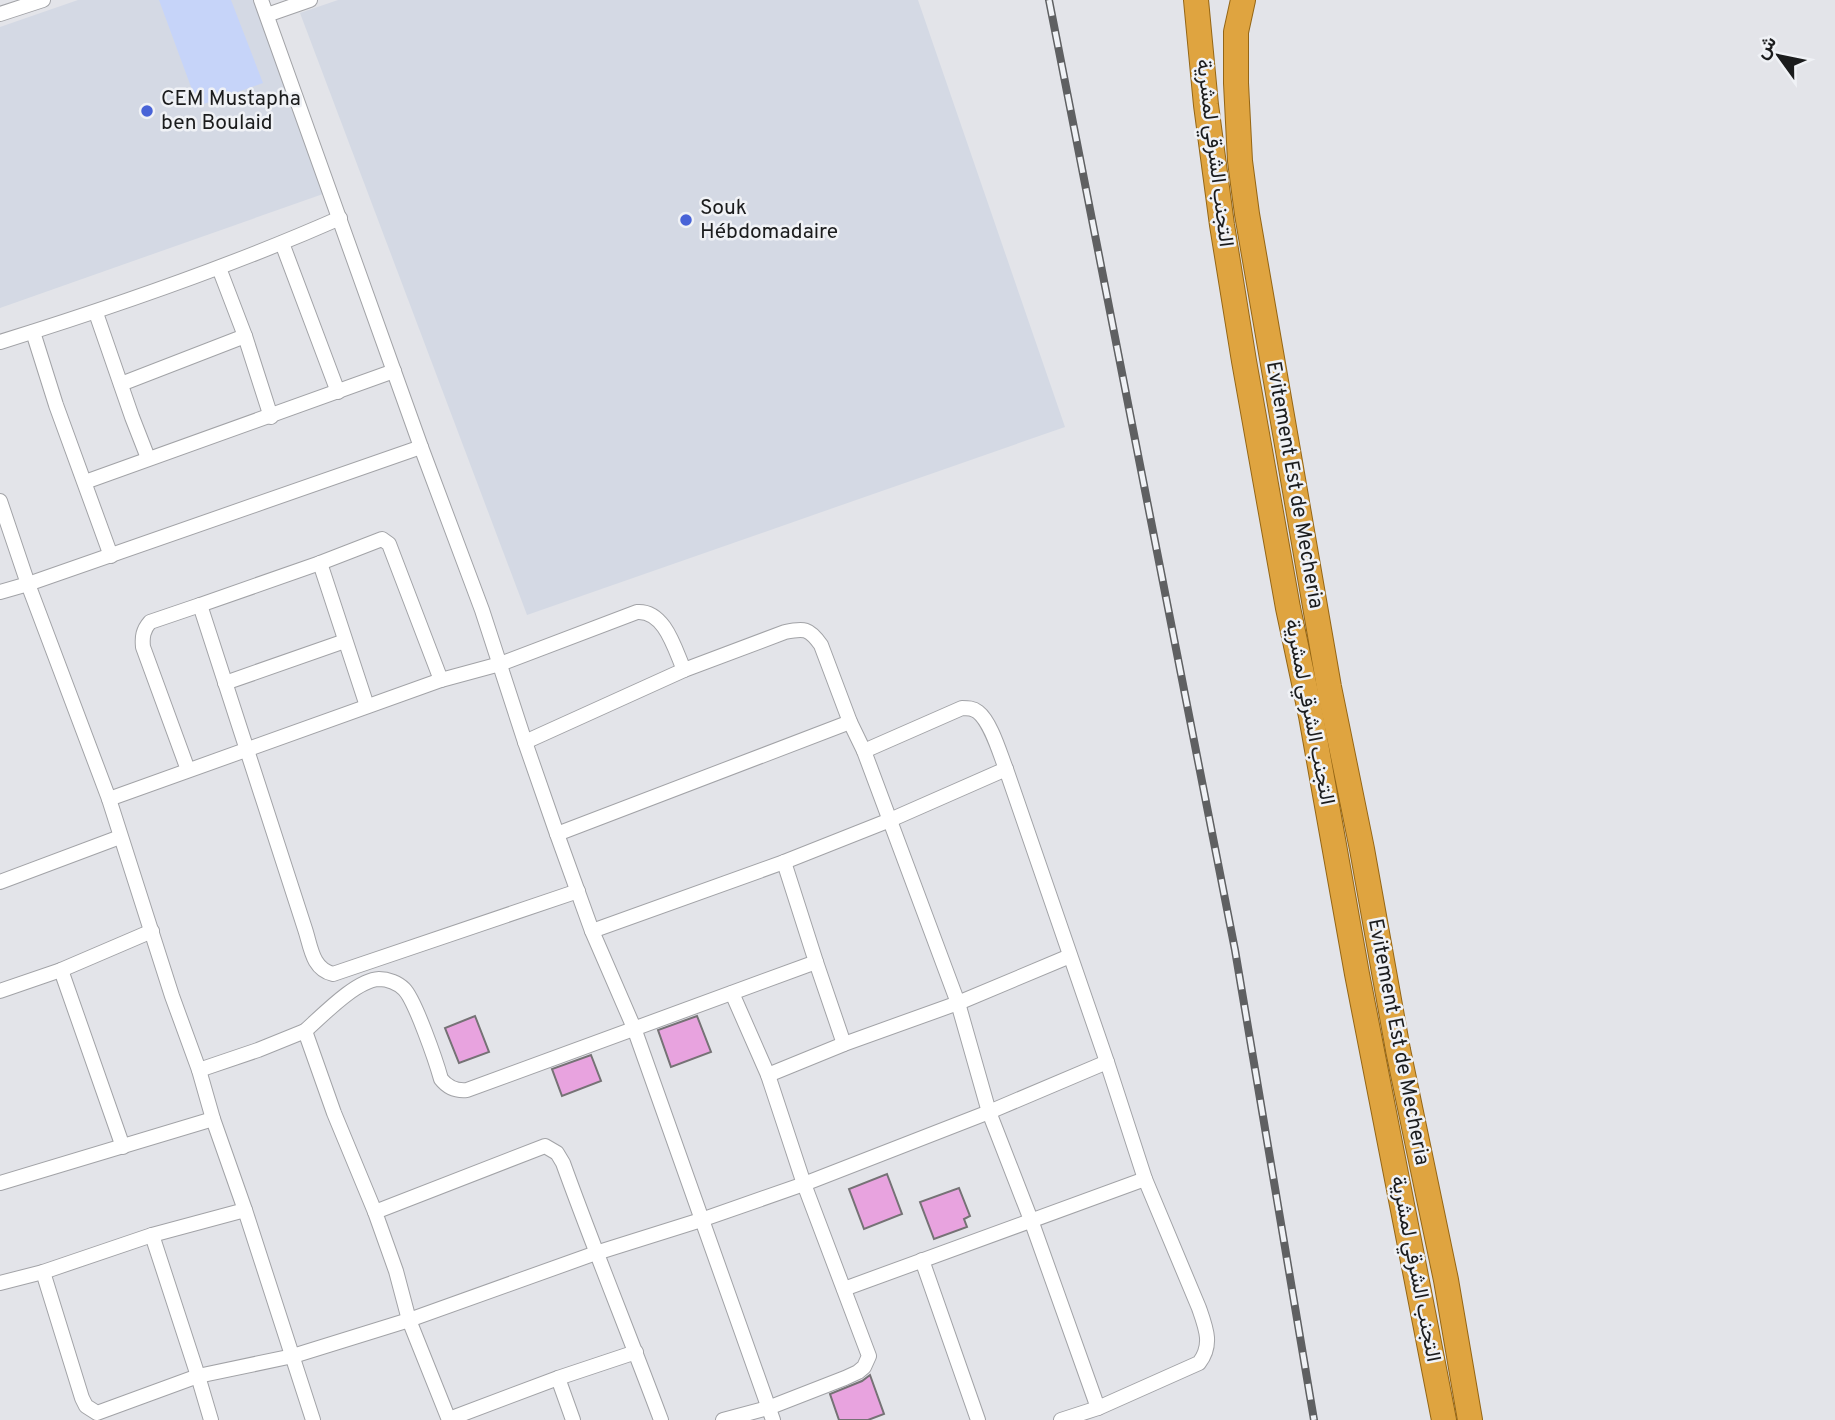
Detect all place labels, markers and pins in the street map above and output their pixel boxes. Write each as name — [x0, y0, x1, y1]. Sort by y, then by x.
place label: CEM Mustapha ben Boulaid — [161, 86, 301, 137]
marker: CEM Mustapha ben Boulaid — [139, 103, 155, 119]
place label: Souk Hébdomadaire — [700, 195, 838, 246]
marker: Souk Hébdomadaire — [678, 212, 694, 228]

